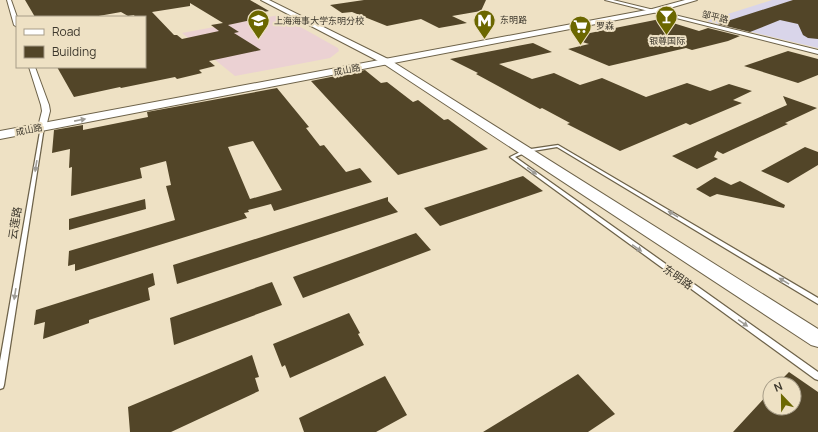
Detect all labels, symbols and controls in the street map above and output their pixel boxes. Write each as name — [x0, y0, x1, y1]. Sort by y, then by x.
bar icon: 银尊国际 — [654, 3, 680, 36]
metro station icon: 东明路 — [471, 7, 497, 40]
street label: 邹平路 — [700, 7, 730, 26]
school or university icon: 上海海事大学东明分校 — [245, 8, 271, 41]
place label: 东明路 — [500, 13, 527, 26]
supermarket icon: 罗森 — [567, 13, 593, 46]
place label: 上海海事大学东明分校 — [274, 14, 365, 27]
legend — [16, 16, 146, 68]
place label: 罗森 — [596, 19, 614, 32]
text: Road — [52, 23, 80, 40]
place label: 银尊国际 — [649, 34, 685, 47]
text: Building — [52, 43, 96, 60]
street label: 成山路 — [332, 61, 361, 78]
one-way arrow — [74, 117, 86, 123]
street label: 成山路 — [14, 121, 43, 138]
one-way arrow — [33, 160, 39, 172]
one-way arrow — [526, 167, 537, 175]
street label: 云莲路 — [5, 205, 24, 240]
one-way arrow — [667, 211, 679, 218]
one-way arrow — [632, 243, 642, 251]
street label: 东明路 — [660, 261, 696, 292]
one-way arrow — [779, 277, 790, 284]
one-way arrow — [12, 288, 18, 300]
one-way arrow — [738, 319, 748, 327]
north arrow — [762, 376, 802, 416]
text: N — [772, 378, 785, 395]

